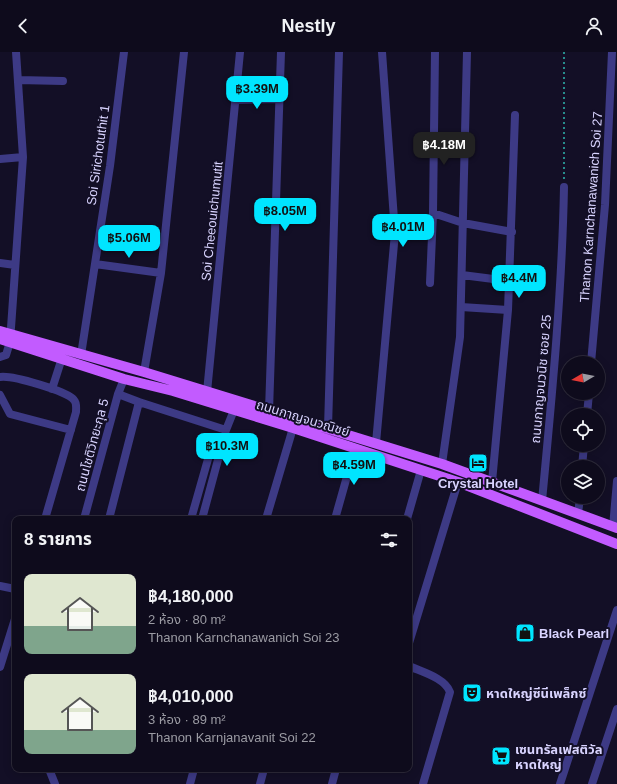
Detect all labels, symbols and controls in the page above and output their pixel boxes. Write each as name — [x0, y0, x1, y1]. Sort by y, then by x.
icon: back — [12, 15, 34, 37]
icon: person — [583, 15, 605, 37]
text: Nestly — [281, 16, 336, 36]
pin: ฿3.39M — [224, 76, 290, 110]
text: ฿3.39M — [235, 81, 279, 96]
street label: Soi Sirichotuthit 1 — [84, 104, 112, 206]
street label: Thanon Karnchanawanich Soi 27 — [577, 111, 605, 303]
pin: ฿4.18M — [411, 132, 477, 166]
text: ฿4.18M — [422, 137, 466, 152]
street label: Soi Cheeouichumutit — [198, 160, 226, 281]
pin: ฿8.05M — [252, 198, 318, 232]
text: ฿8.05M — [263, 203, 307, 218]
pin: ฿4.01M — [370, 214, 436, 248]
text: ฿4.01M — [381, 219, 425, 234]
pin: ฿5.06M — [96, 225, 162, 259]
text: ฿5.06M — [107, 230, 151, 245]
pin: ฿4.4M — [491, 265, 547, 299]
text: ฿4.4M — [501, 270, 537, 285]
street label: ถนนกาญจนวนิช ซอย 25 — [528, 314, 554, 444]
north arrow — [561, 356, 605, 400]
map controls — [561, 356, 605, 504]
street label: ถนนโชติวิทยะกุล 5 — [72, 397, 112, 493]
street label: ถนนกาญจนวณิชย์ — [255, 397, 351, 439]
button: locate — [561, 408, 605, 452]
pin: ฿10.3M — [194, 433, 260, 467]
text: ฿10.3M — [205, 438, 249, 453]
pin: ฿4.59M — [321, 452, 387, 486]
hotel icon: Crystal Hotel — [467, 452, 489, 474]
text: ฿4.59M — [332, 457, 376, 472]
button: layers — [561, 460, 605, 504]
place label: Crystal Hotel — [438, 476, 518, 491]
icon: filters — [378, 529, 400, 551]
text: 8 รายการ — [24, 530, 92, 549]
text: ฿4,180,000 — [148, 587, 234, 606]
icon: home — [56, 590, 104, 638]
text: 2 ห้อง · 80 m² — [148, 612, 226, 627]
shop icon: Black Pearl — [514, 622, 536, 644]
place label: Black Pearl — [539, 626, 609, 641]
text: Thanon Karnchanawanich Soi 23 — [148, 630, 340, 645]
theatre icon: หาดใหญ่ซีนีเพล็กซ์ — [461, 682, 483, 704]
place label: หาดใหญ่ซีนีเพล็กซ์ — [486, 686, 587, 701]
text: ฿4,010,000 — [148, 687, 234, 706]
icon: home — [56, 690, 104, 738]
text: 3 ห้อง · 89 m² — [148, 712, 226, 727]
text: Thanon Karnjanavanit Soi 22 — [148, 730, 316, 745]
place label: เซนทรัลเฟสติวัล หาดใหญ่ — [515, 742, 603, 772]
supermarket icon: เซนทรัลเฟสติวัล หาดใหญ่ — [490, 745, 512, 767]

